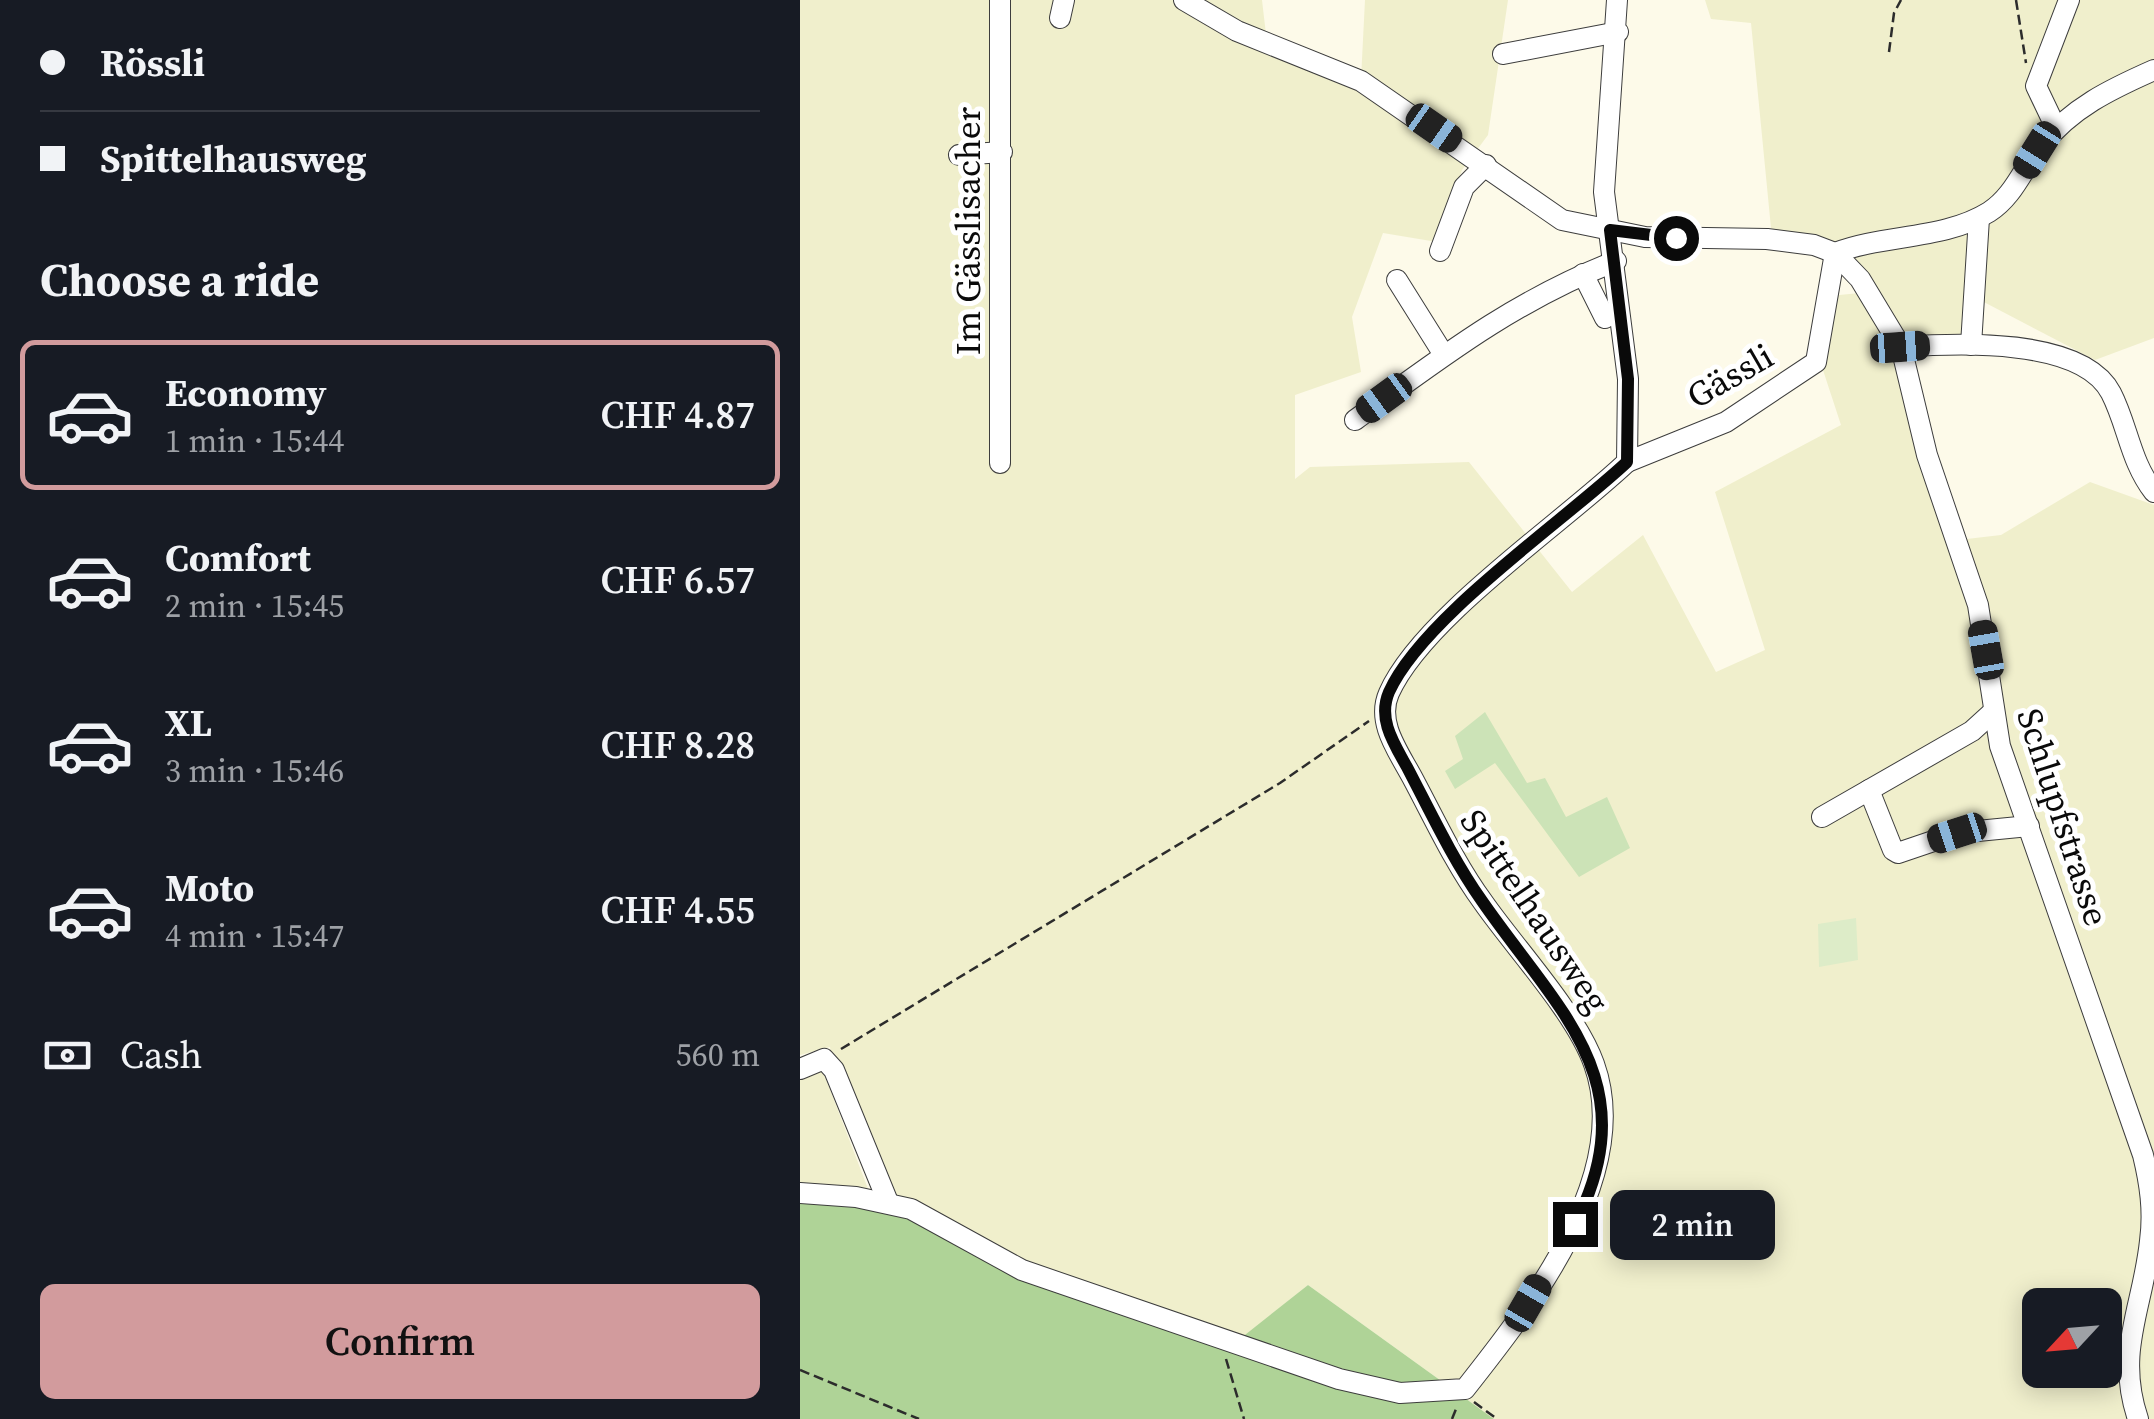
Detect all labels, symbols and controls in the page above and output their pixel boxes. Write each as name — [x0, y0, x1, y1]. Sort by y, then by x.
text: Rössli — [100, 37, 205, 89]
car — [1401, 99, 1467, 157]
street label: Im Gässlisacher — [944, 106, 992, 355]
car — [2008, 117, 2066, 183]
text: Spittelhausweg — [100, 133, 366, 185]
route start — [1654, 216, 1699, 261]
text: Choose a ride — [40, 249, 319, 311]
car — [1869, 330, 1931, 364]
street label: Gässli — [1678, 332, 1782, 420]
text: Economy — [165, 367, 327, 419]
car — [1351, 368, 1417, 428]
icon: car — [45, 370, 135, 460]
text: CHF 4.87 — [600, 389, 755, 441]
text: 1 min · 15:44 — [165, 419, 344, 463]
text: Comfort — [165, 532, 311, 584]
icon: car — [45, 535, 135, 625]
text: CHF 6.57 — [600, 554, 755, 606]
text: 2 min · 15:45 — [165, 584, 344, 628]
car — [1966, 618, 2006, 682]
text: XL — [165, 697, 212, 749]
icon: car — [45, 700, 135, 790]
street label: Schlupfstrasse — [2005, 702, 2121, 932]
text: CHF 8.28 — [600, 719, 755, 771]
text: 3 min · 15:46 — [165, 749, 344, 793]
street label: Spittelhausweg — [1449, 800, 1621, 1022]
car — [1924, 809, 1990, 857]
text: Moto — [165, 862, 254, 914]
icon: car — [45, 865, 135, 955]
text: CHF 4.55 — [600, 884, 755, 936]
text: 4 min · 15:47 — [165, 914, 344, 958]
icon: cash — [40, 1028, 95, 1083]
text: Cash — [120, 1029, 202, 1081]
text: 560 m — [676, 1033, 760, 1077]
callout: 2 min — [1610, 1189, 1775, 1259]
route end — [1553, 1202, 1598, 1247]
text: 2 min — [1651, 1203, 1734, 1247]
car — [1500, 1270, 1556, 1336]
button: Confirm — [40, 1284, 760, 1399]
north arrow — [2022, 1288, 2122, 1388]
map controls — [2022, 1288, 2122, 1388]

